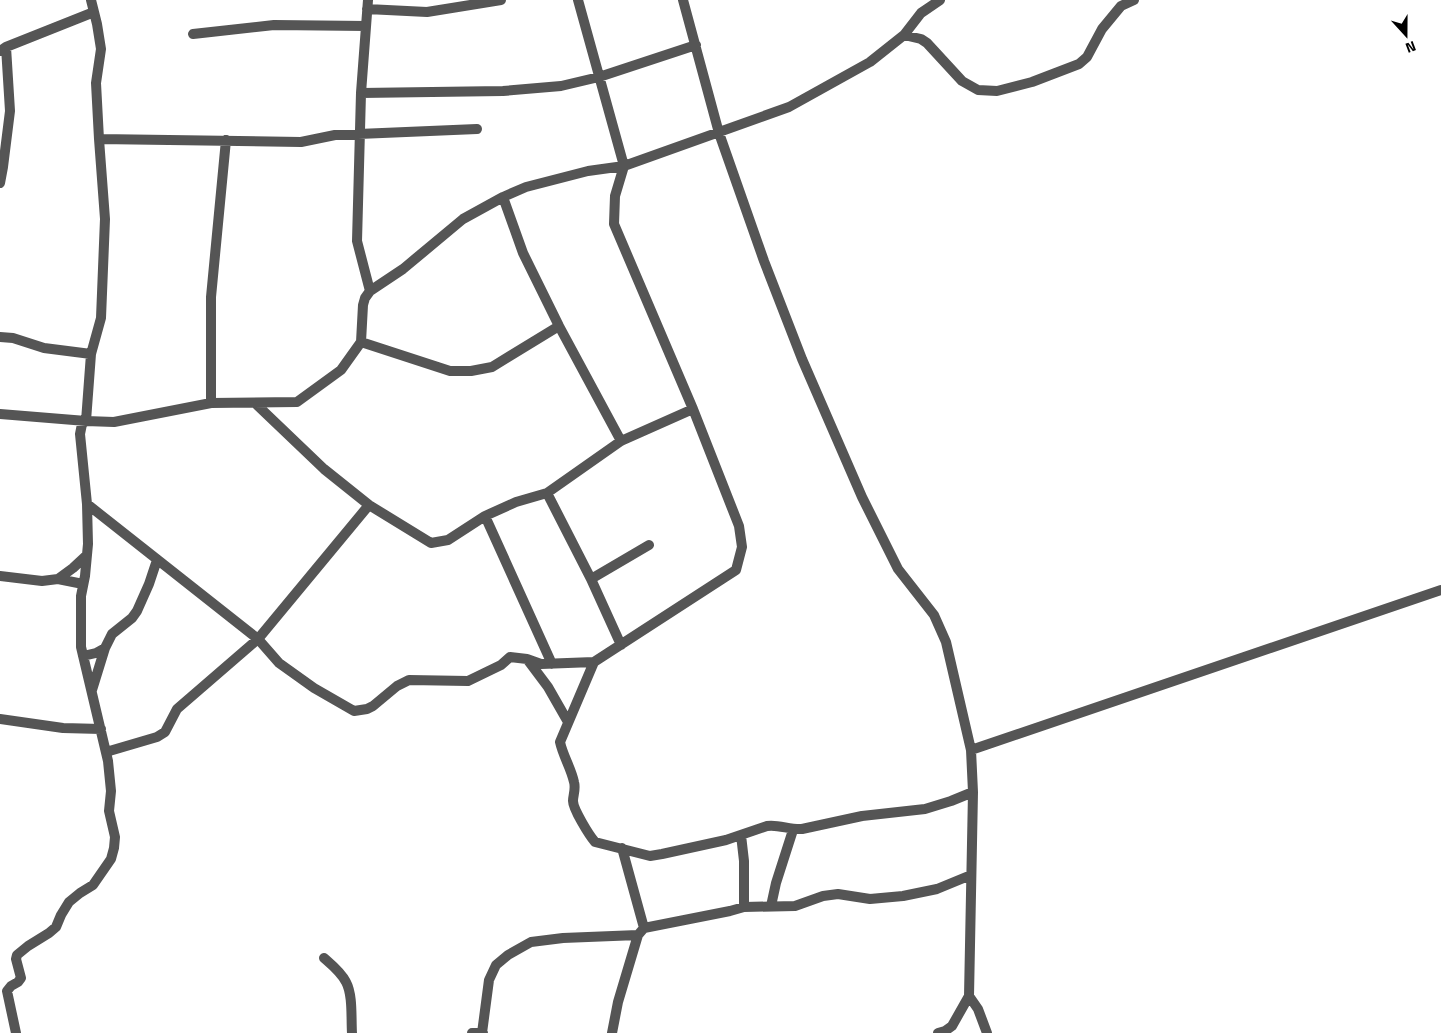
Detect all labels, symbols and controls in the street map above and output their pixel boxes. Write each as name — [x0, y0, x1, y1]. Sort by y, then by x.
north arrow — [1381, 10, 1431, 60]
text: N — [1403, 36, 1419, 59]

